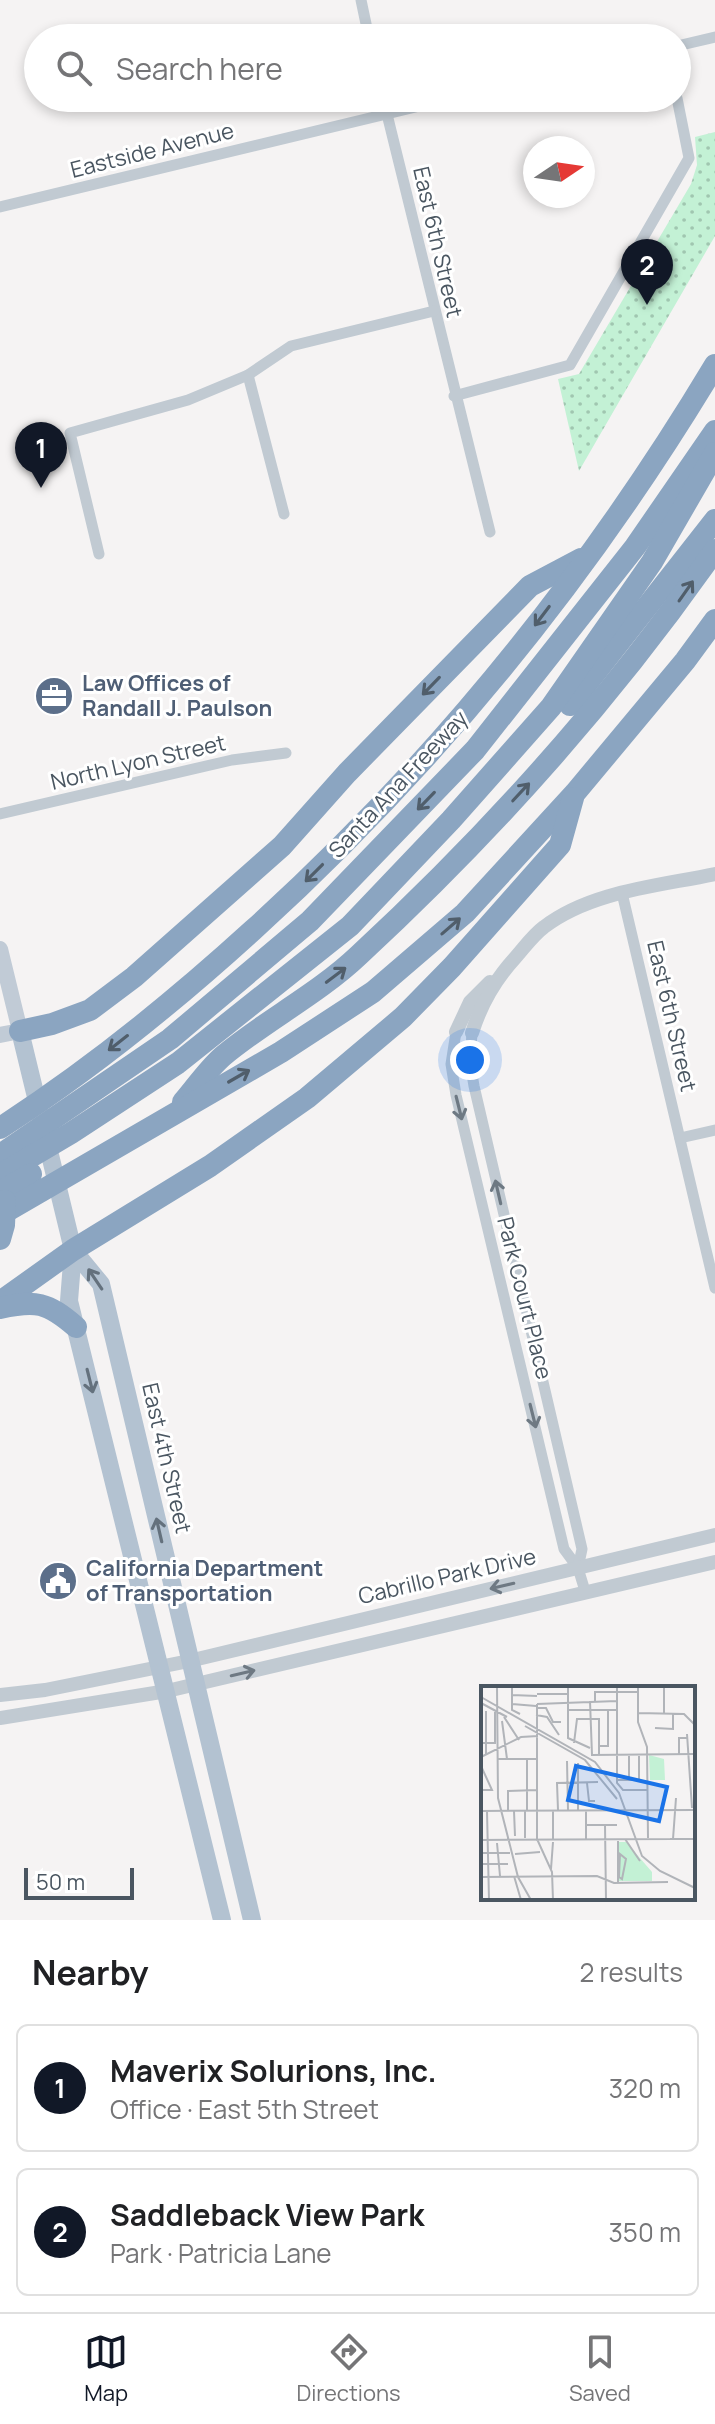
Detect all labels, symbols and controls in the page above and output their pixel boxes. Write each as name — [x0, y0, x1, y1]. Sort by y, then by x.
search box — [24, 24, 691, 112]
icon: search — [52, 46, 96, 90]
text: Search here — [116, 48, 283, 89]
street label: Eastside Avenue — [67, 115, 237, 185]
north arrow — [523, 136, 595, 208]
street label: East 6th Street — [406, 164, 470, 321]
pin: 2 — [621, 239, 673, 305]
pin: 1 — [15, 422, 67, 488]
one-way arrow — [678, 581, 694, 603]
one-way arrow — [534, 605, 551, 627]
place label: Law Offices of Randall J. Paulson — [82, 668, 272, 723]
office icon: Law Offices of Randall J. Paulson — [33, 675, 75, 717]
one-way arrow — [421, 676, 440, 696]
street label: Santa Ana Freeway — [322, 704, 474, 864]
street label: North Lyon Street — [48, 727, 229, 797]
one-way arrow — [512, 782, 531, 802]
one-way arrow — [417, 791, 436, 811]
one-way arrow — [304, 863, 323, 883]
one-way arrow — [440, 917, 460, 935]
street label: East 6th Street — [640, 938, 704, 1095]
one-way arrow — [325, 966, 347, 983]
one-way arrow — [108, 1035, 129, 1052]
your location — [450, 1040, 490, 1080]
one-way arrow — [227, 1068, 250, 1084]
one-way arrow — [452, 1095, 467, 1121]
one-way arrow — [490, 1180, 505, 1205]
street label: Park Court Place — [490, 1214, 560, 1383]
one-way arrow — [87, 1269, 103, 1291]
one-way arrow — [83, 1368, 98, 1394]
street label: East 4th Street — [135, 1380, 199, 1536]
one-way arrow — [526, 1402, 541, 1428]
one-way arrow — [151, 1518, 166, 1543]
street label: Cabrillo Park Drive — [355, 1541, 539, 1611]
place label: California Department of Transportation — [86, 1553, 323, 1608]
public building icon: California Department of Transportation — [37, 1560, 79, 1602]
one-way arrow — [490, 1579, 516, 1594]
one-way arrow — [229, 1665, 255, 1680]
inset map — [481, 1686, 695, 1900]
scale bar — [24, 1864, 134, 1900]
text: 50 m — [36, 1867, 85, 1897]
text: Nearby — [32, 1949, 148, 1995]
text: 2 results — [579, 1954, 683, 1990]
text: Maverix Solurions, Inc. — [110, 2050, 437, 2091]
text: 1 — [54, 2070, 66, 2106]
text: 320 m — [609, 2070, 681, 2106]
text: Office · East 5th Street — [110, 2091, 379, 2127]
text: Saddleback View Park — [110, 2194, 424, 2235]
text: 2 — [52, 2214, 68, 2250]
text: 350 m — [608, 2214, 681, 2250]
text: Park · Patricia Lane — [110, 2235, 331, 2271]
tab: Map — [84, 2330, 128, 2408]
tab: Directions — [296, 2330, 401, 2408]
tab: Saved — [569, 2330, 631, 2408]

